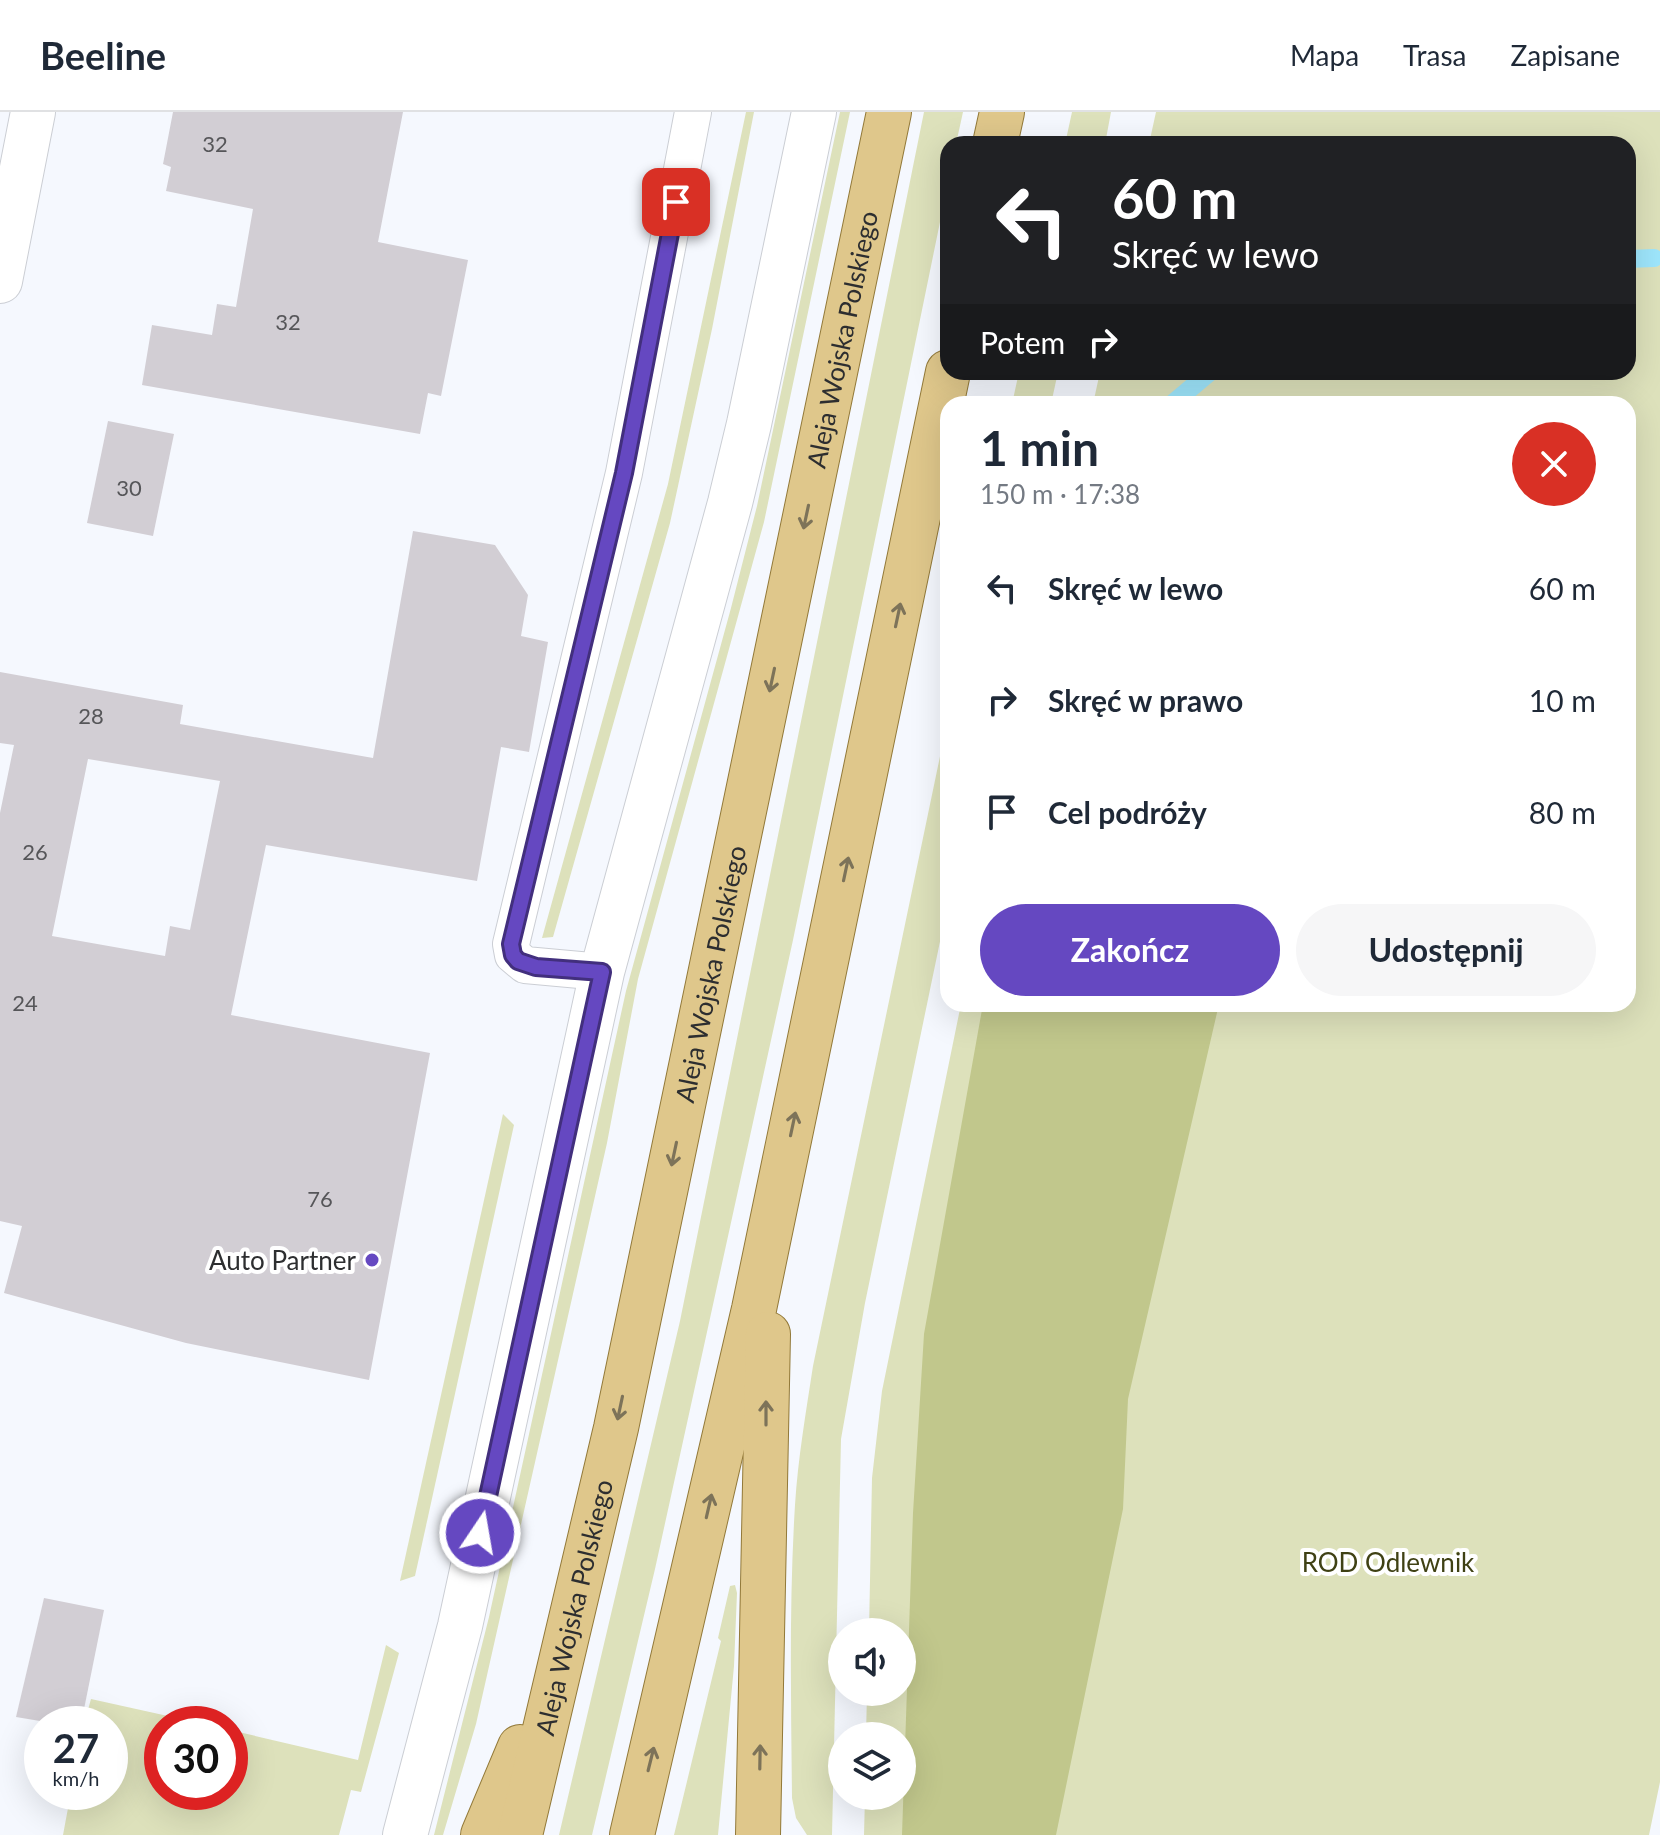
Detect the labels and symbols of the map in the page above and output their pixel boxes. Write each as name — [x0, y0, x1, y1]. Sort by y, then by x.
house number: 32 — [202, 130, 228, 157]
pin — [642, 168, 710, 236]
street label: Aleja Wojska Polskiego — [800, 208, 884, 471]
house number: 32 — [275, 308, 301, 335]
house number: 30 — [116, 474, 142, 501]
one-way arrow — [798, 504, 813, 530]
one-way arrow — [891, 602, 906, 628]
one-way arrow — [764, 666, 779, 692]
house number: 28 — [78, 702, 104, 729]
house number: 26 — [22, 838, 48, 865]
street label: Aleja Wojska Polskiego — [668, 842, 752, 1105]
one-way arrow — [839, 857, 854, 883]
house number: 24 — [12, 989, 38, 1016]
one-way arrow — [786, 1112, 801, 1137]
one-way arrow — [666, 1140, 681, 1166]
house number: 76 — [307, 1185, 333, 1212]
place label: Auto Partner — [209, 1244, 357, 1276]
marker: Auto Partner — [363, 1251, 381, 1269]
one-way arrow — [612, 1395, 627, 1420]
one-way arrow — [758, 1400, 774, 1427]
street label: Aleja Wojska Polskiego — [528, 1476, 619, 1738]
position arrow — [438, 1491, 522, 1575]
one-way arrow — [702, 1494, 717, 1519]
park label: ROD Odlewnik — [1302, 1546, 1475, 1578]
speed limit sign: 30 — [144, 1706, 248, 1810]
one-way arrow — [753, 1744, 768, 1771]
one-way arrow — [644, 1747, 659, 1773]

